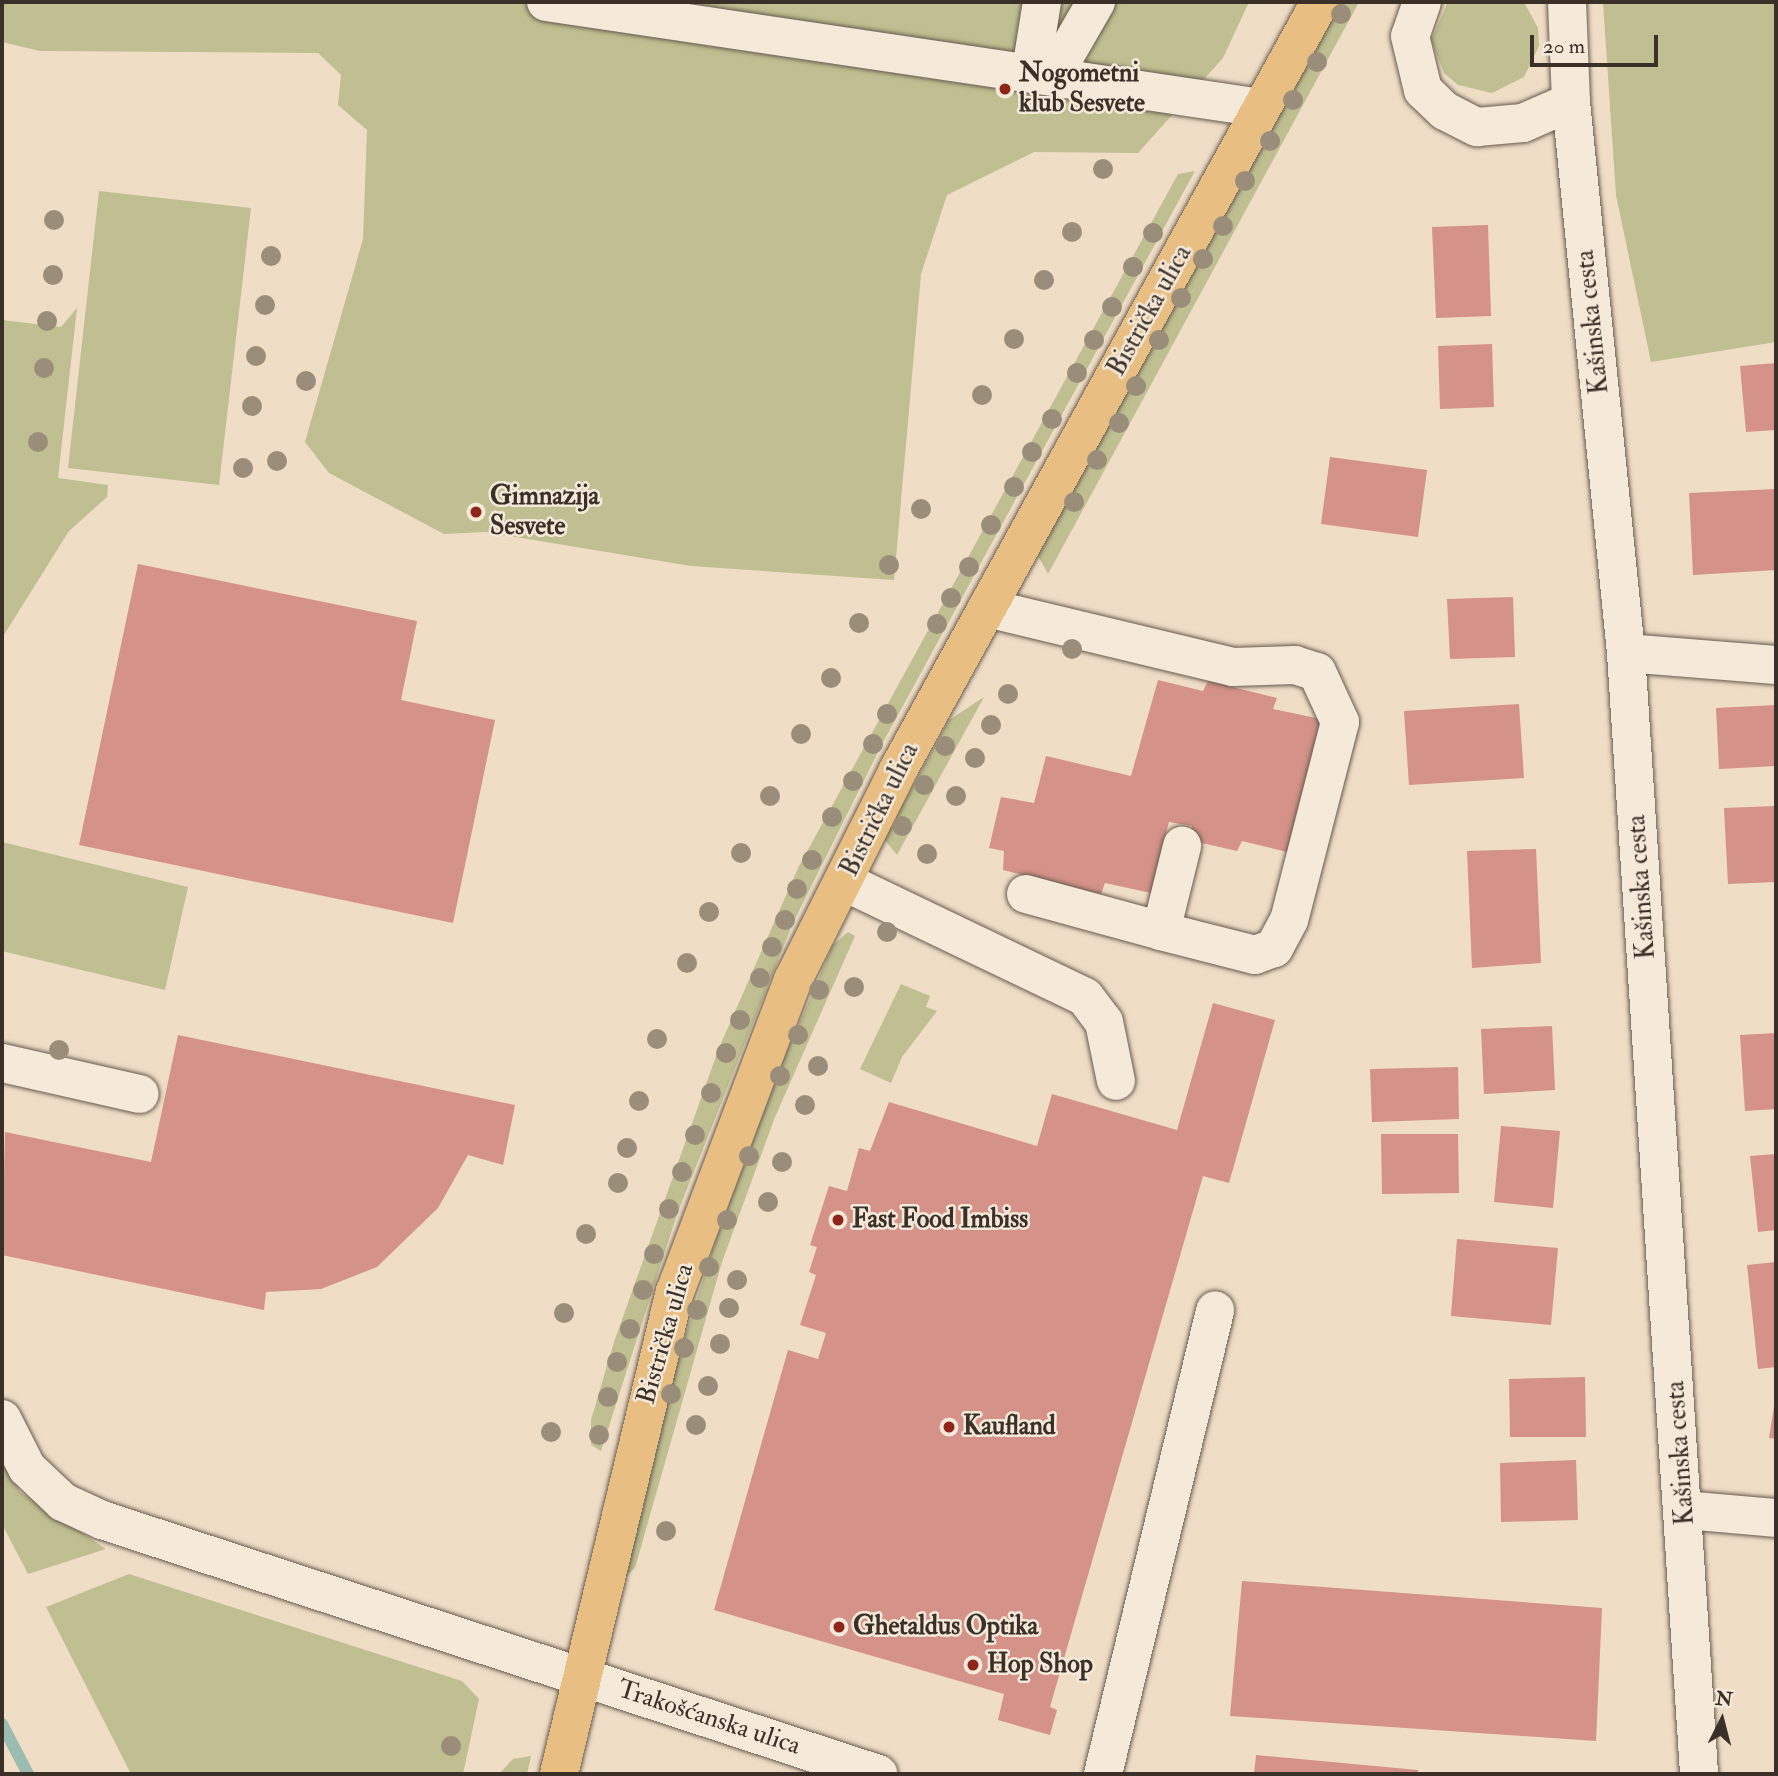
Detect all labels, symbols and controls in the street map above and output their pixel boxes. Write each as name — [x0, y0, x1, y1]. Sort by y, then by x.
scale bar — [1533, 21, 1661, 65]
text: 20 m — [1543, 33, 1585, 60]
place label: Nogometni klub Sesvete — [1019, 58, 1145, 119]
marker: Nogometni klub Sesvete — [997, 81, 1013, 97]
street label: Bistrička ulica — [1101, 240, 1199, 382]
street label: Kašinska cesta — [1570, 248, 1616, 396]
place label: Gimnazija Sesvete — [490, 481, 599, 542]
marker: Gimnazija Sesvete — [468, 504, 484, 520]
street label: Bistrička ulica — [834, 738, 926, 882]
street label: Kašinska cesta — [1621, 814, 1663, 960]
place label: Fast Food Imbiss — [852, 1204, 1028, 1236]
marker: Fast Food Imbiss — [830, 1212, 846, 1228]
street label: Bistrička ulica — [631, 1260, 701, 1408]
street label: Kašinska cesta — [1660, 1380, 1702, 1526]
place label: Kaufland — [963, 1411, 1056, 1443]
marker: Kaufland — [941, 1419, 957, 1435]
place label: Ghetaldus Optika — [853, 1611, 1038, 1643]
marker: Ghetaldus Optika — [831, 1619, 847, 1635]
place label: Hop Shop — [987, 1649, 1093, 1681]
marker: Hop Shop — [965, 1657, 981, 1673]
street label: Trakošćanska ulica — [614, 1674, 804, 1762]
north arrow — [1687, 1685, 1757, 1755]
text: N — [1714, 1686, 1734, 1712]

